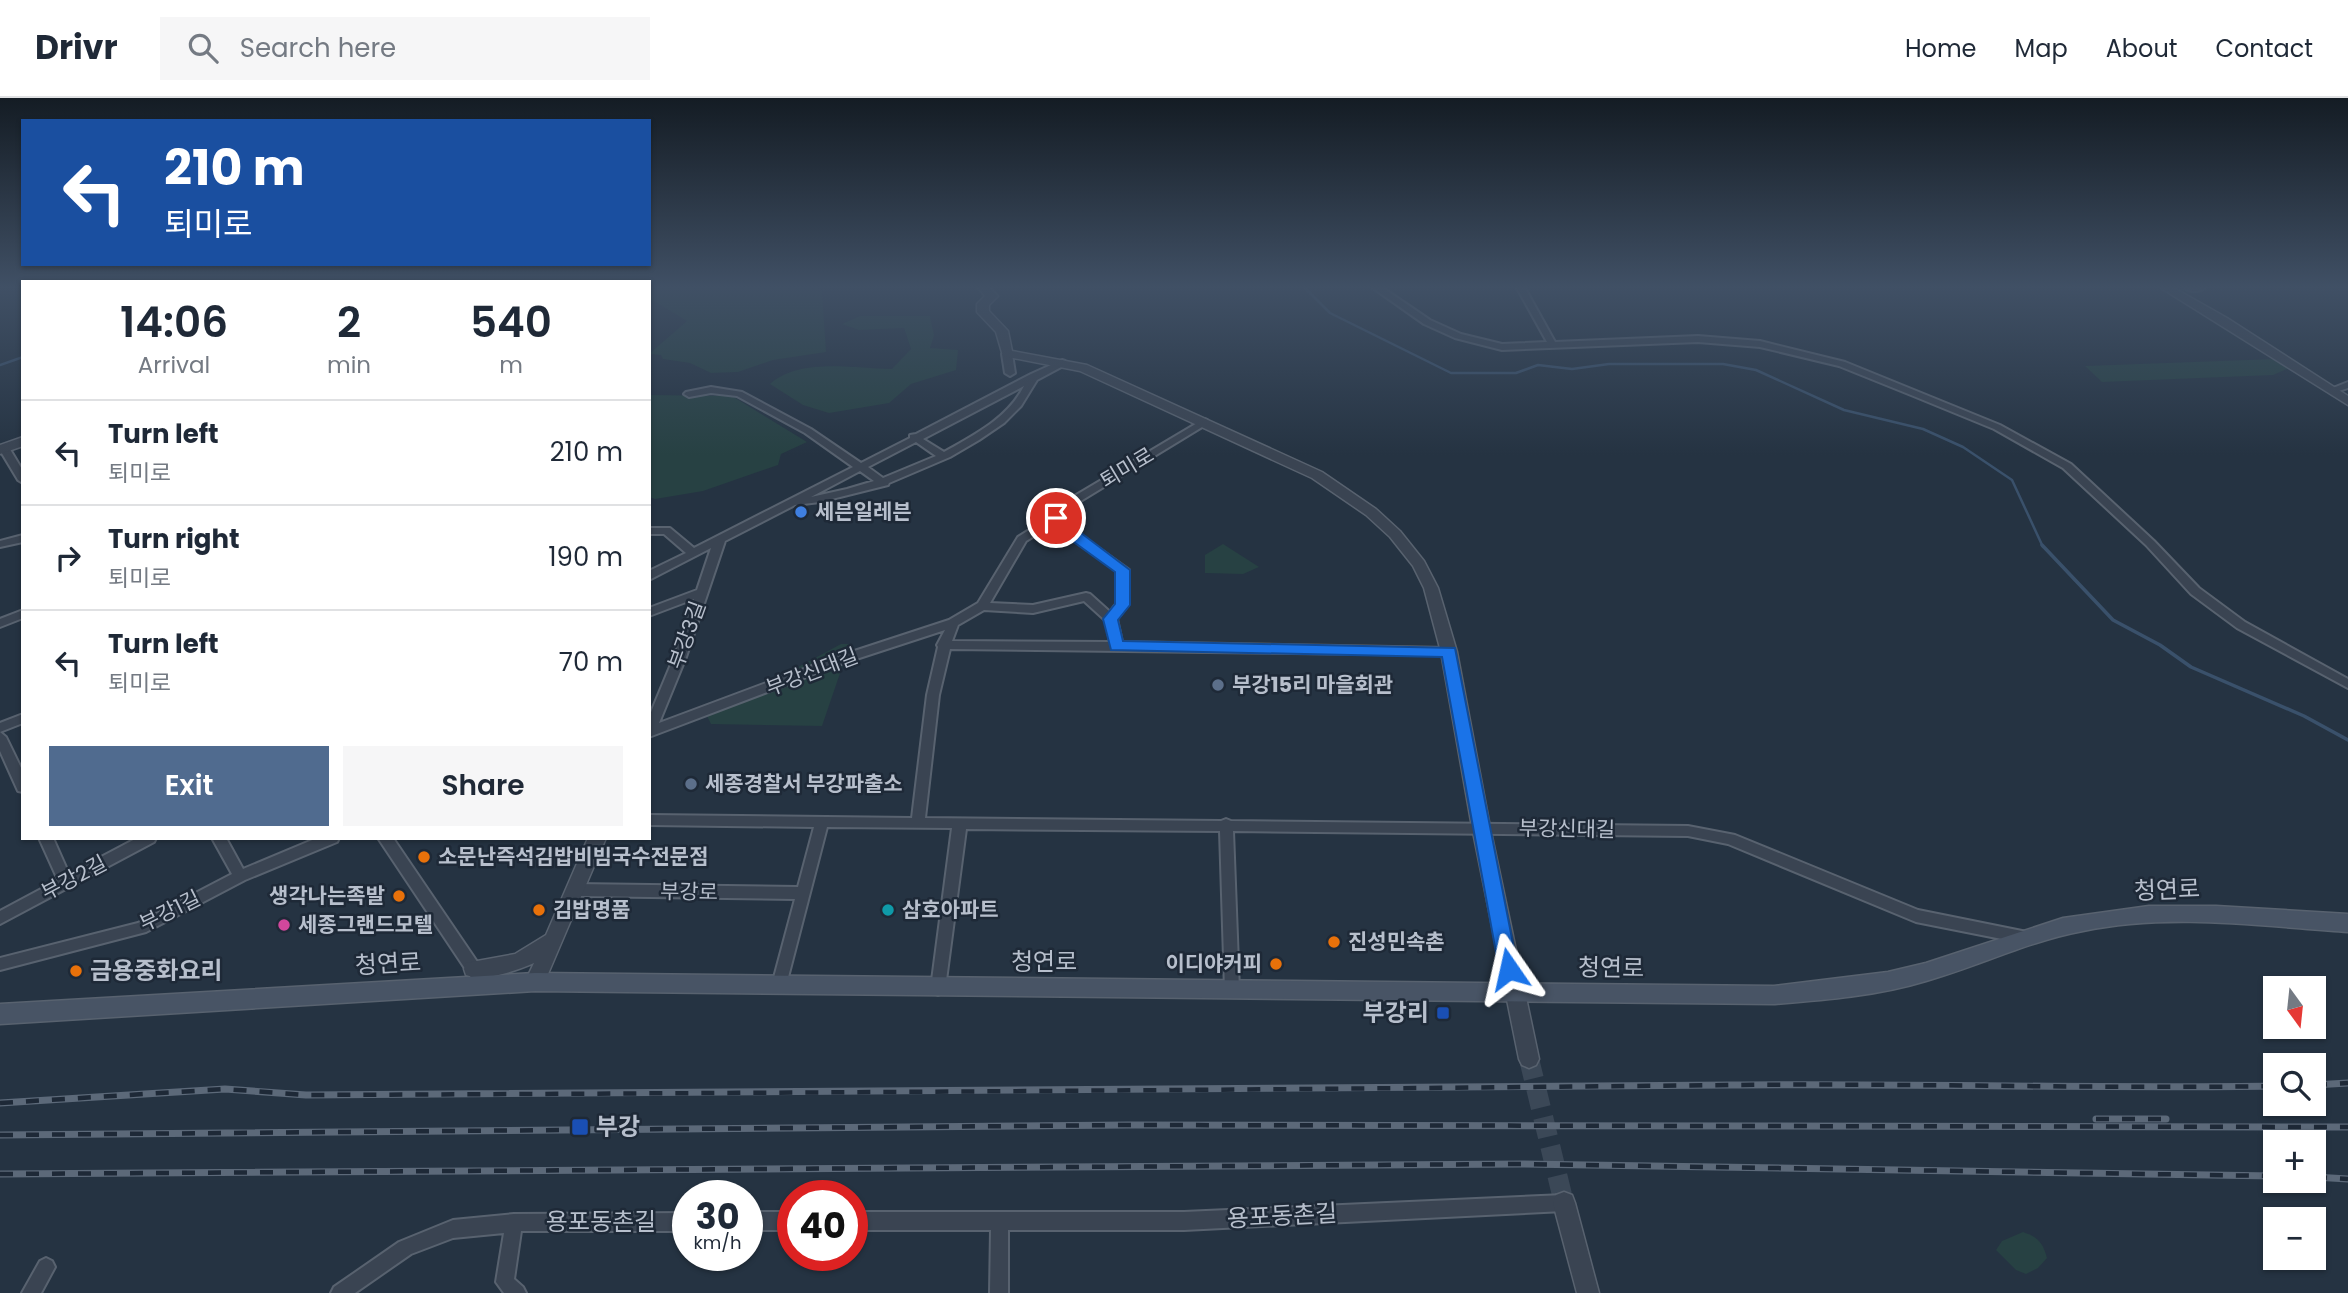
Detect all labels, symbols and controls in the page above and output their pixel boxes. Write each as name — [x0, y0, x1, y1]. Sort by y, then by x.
search box — [160, 17, 650, 80]
text: Drivr — [35, 24, 118, 71]
icon: search — [184, 29, 222, 67]
text: Search here — [240, 30, 396, 66]
text: Home — [1905, 32, 1977, 65]
text: Map — [2015, 32, 2068, 65]
text: About — [2106, 32, 2177, 65]
text: Contact — [2215, 32, 2313, 65]
text: 210 m — [164, 134, 305, 202]
icon: left — [49, 147, 140, 238]
text: 퇴미로 — [164, 201, 252, 246]
text: 14:06 — [120, 293, 228, 352]
text: 2 — [337, 293, 361, 352]
text: 540 — [470, 293, 552, 352]
text: Arrival — [138, 349, 210, 381]
text: min — [327, 349, 371, 381]
text: m — [499, 349, 523, 381]
text: Turn left — [108, 416, 219, 452]
icon: left — [49, 434, 87, 472]
text: 210 m — [550, 434, 623, 470]
street label: 퇴미로 — [1094, 440, 1159, 495]
text: 퇴미로 — [108, 457, 171, 489]
pin — [1026, 488, 1086, 548]
place label: 세븐일레븐 — [815, 497, 912, 526]
icon: arrive — [1037, 499, 1075, 537]
marker: 세븐일레븐 — [793, 504, 809, 520]
text: Turn right — [108, 521, 240, 557]
icon: right — [49, 539, 87, 577]
text: 190 m — [548, 539, 623, 575]
text: 퇴미로 — [108, 562, 171, 594]
street label: 부강3길 — [661, 597, 712, 673]
text: Turn left — [108, 626, 219, 662]
street label: 부강신대길 — [762, 641, 862, 702]
icon: left — [49, 644, 87, 682]
text: 70 m — [559, 644, 623, 680]
text: 퇴미로 — [108, 667, 171, 699]
place label: 부강15리 마을회관 — [1232, 670, 1393, 699]
marker: 부강15리 마을회관 — [1210, 677, 1226, 693]
button: Exit — [49, 746, 329, 826]
button: Share — [343, 746, 623, 826]
place label: 세종경찰서 부강파출소 — [705, 769, 903, 798]
marker: 세종경찰서 부강파출소 — [683, 776, 699, 792]
street label: 부강신대길 — [1518, 813, 1616, 844]
place label: 소문난즉석김밥비빔국수전문점 — [438, 842, 708, 871]
street label: 부강2길 — [36, 848, 111, 907]
marker: 소문난즉석김밥비빔국수전문점 — [416, 849, 432, 865]
street label: 청연로 — [2133, 872, 2201, 907]
street label: 부강로 — [660, 876, 718, 907]
place label: 생각나는족발 — [269, 881, 385, 910]
street label: 부강1길 — [134, 883, 205, 938]
marker: 생각나는족발 — [391, 888, 407, 904]
place label: 김밥명품 — [553, 895, 630, 924]
place label: 삼호아파트 — [902, 895, 999, 924]
marker: 김밥명품 — [531, 902, 547, 918]
marker: 삼호아파트 — [880, 902, 896, 918]
place label: 세종그랜드모텔 — [298, 910, 433, 939]
marker: 세종그랜드모텔 — [276, 917, 292, 933]
place label: 진성민속촌 — [1348, 927, 1445, 956]
position arrow — [1472, 932, 1546, 1006]
marker: 진성민속촌 — [1326, 934, 1342, 950]
street label: 청연로 — [354, 945, 422, 982]
street label: 청연로 — [1011, 945, 1077, 978]
place label: 이디야커피 — [1165, 949, 1262, 978]
street label: 청연로 — [1578, 950, 1644, 985]
place label: 금용중화요리 — [90, 954, 222, 987]
marker: 이디야커피 — [1268, 956, 1284, 972]
marker: 금용중화요리 — [68, 963, 84, 979]
north arrow — [2263, 976, 2326, 1040]
map controls — [2263, 976, 2326, 1270]
place label: 부강리 — [1363, 996, 1429, 1029]
marker: 부강리 — [1435, 1005, 1451, 1021]
button: search — [2263, 1053, 2326, 1116]
place label: 부강 — [596, 1110, 640, 1143]
marker: 부강 — [570, 1117, 590, 1137]
button: + — [2263, 1130, 2326, 1193]
speed limit sign: 40 — [777, 1180, 868, 1271]
text: 30 — [696, 1192, 740, 1241]
street label: 용포동촌길 — [1226, 1196, 1338, 1235]
street label: 용포동촌길 — [546, 1205, 656, 1238]
button: − — [2263, 1207, 2326, 1270]
text: km/h — [694, 1230, 741, 1255]

